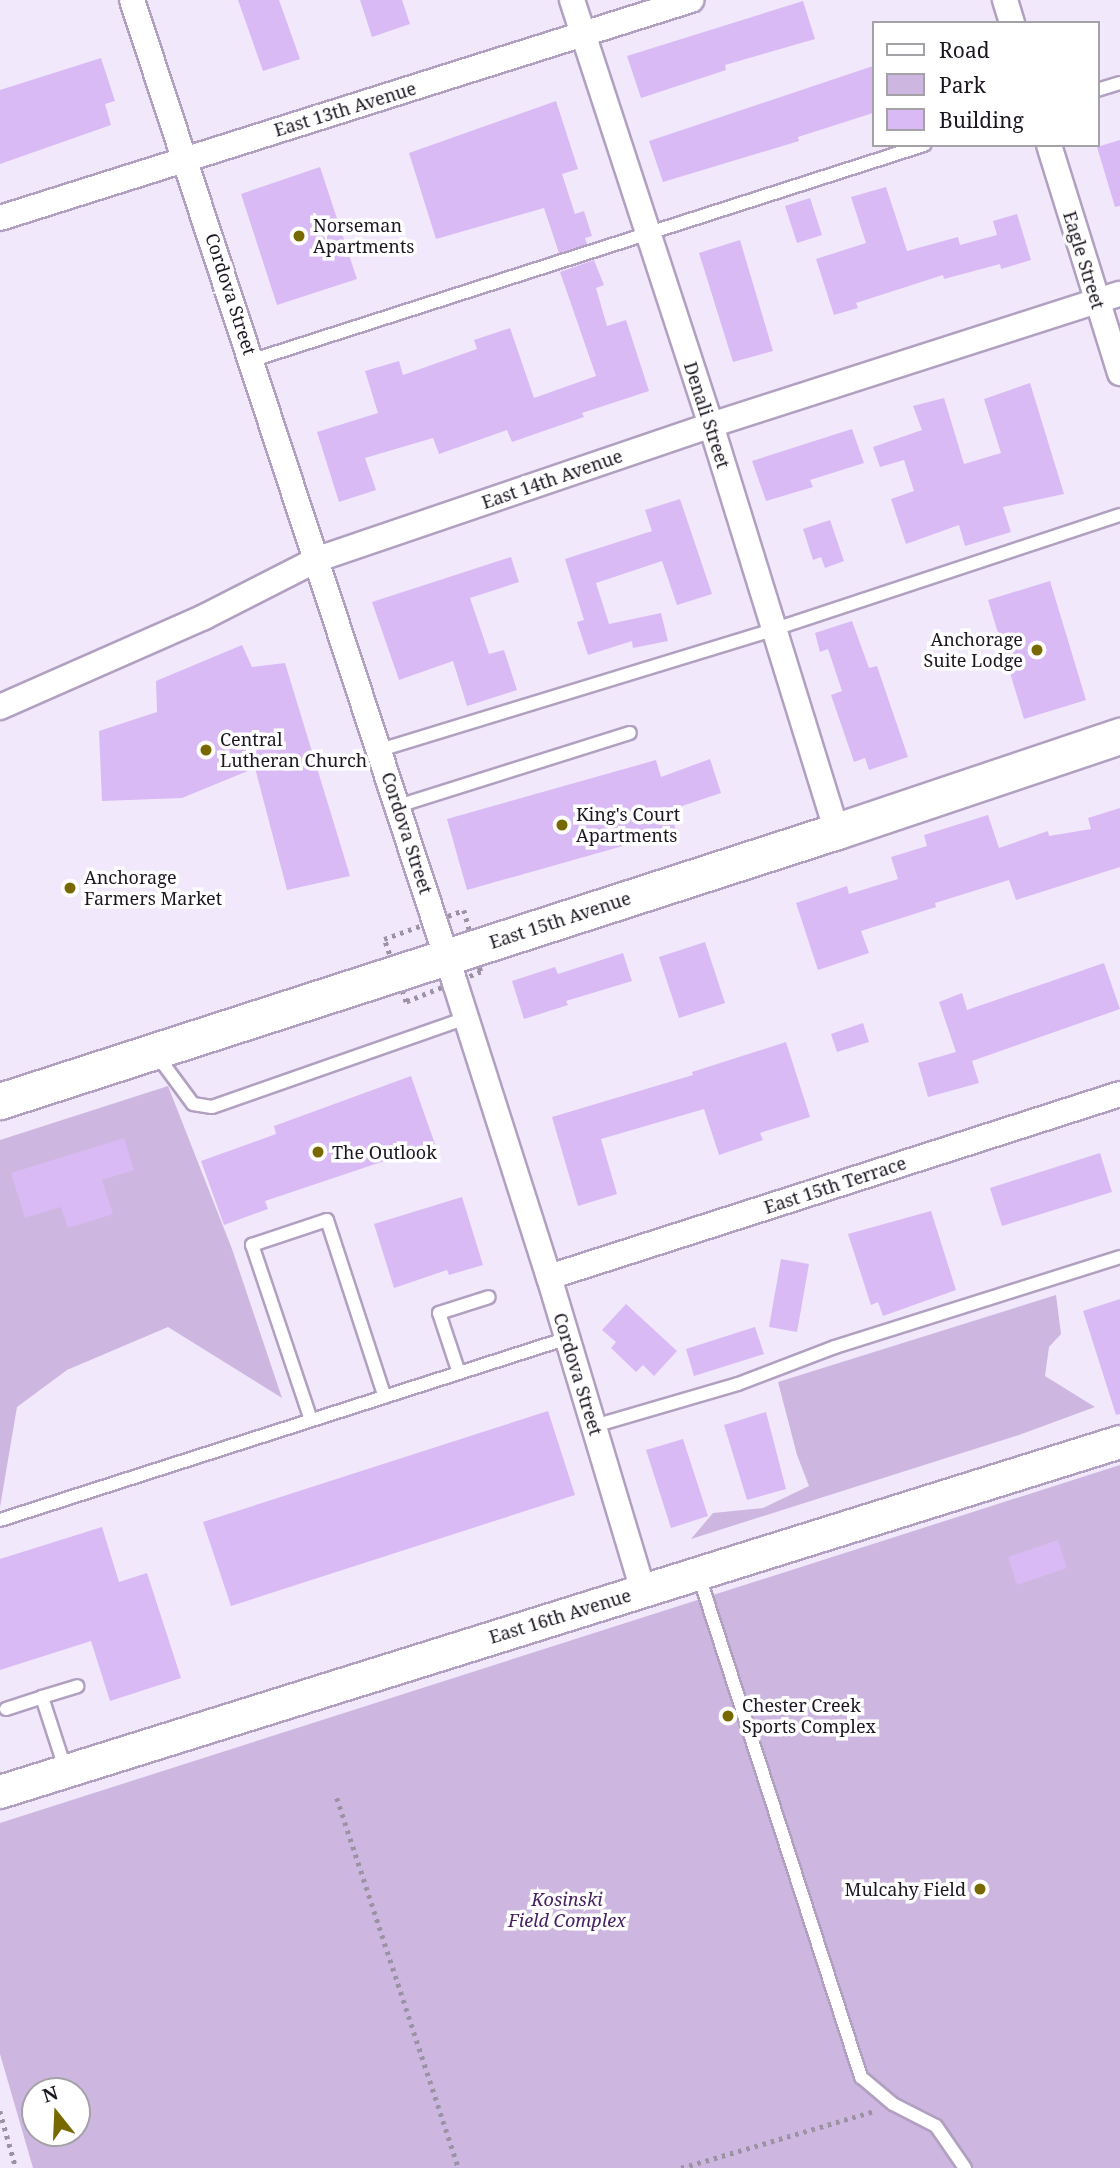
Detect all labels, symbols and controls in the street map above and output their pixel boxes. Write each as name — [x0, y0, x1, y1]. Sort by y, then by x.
legend — [872, 21, 1099, 147]
text: Road — [939, 36, 990, 64]
text: Park — [939, 71, 986, 99]
street label: East 13th Avenue — [271, 77, 419, 141]
text: Building — [939, 106, 1024, 134]
street label: Eagle Street — [1059, 208, 1109, 312]
place label: Norseman Apartments — [313, 215, 414, 258]
marker: Norseman Apartments — [291, 228, 307, 244]
street label: Cordova Street — [201, 230, 261, 358]
street label: Denali Street — [680, 359, 734, 471]
street label: East 14th Avenue — [479, 445, 625, 513]
place label: Anchorage Suite Lodge — [923, 629, 1023, 672]
marker: Anchorage Suite Lodge — [1029, 642, 1045, 658]
place label: Central Lutheran Church — [220, 729, 367, 772]
marker: Central Lutheran Church — [198, 742, 214, 758]
street label: Cordova Street — [377, 769, 437, 897]
place label: King's Court Apartments — [576, 804, 680, 846]
marker: King's Court Apartments — [554, 817, 570, 833]
place label: Anchorage Farmers Market — [84, 867, 222, 910]
marker: Anchorage Farmers Market — [62, 880, 78, 896]
street label: East 15th Avenue — [487, 887, 633, 953]
place label: The Outlook — [332, 1141, 437, 1163]
marker: The Outlook — [310, 1144, 326, 1160]
street label: East 15th Terrace — [761, 1152, 909, 1218]
street label: Cordova Street — [549, 1310, 607, 1438]
street label: East 16th Avenue — [486, 1584, 634, 1648]
place label: Chester Creek Sports Complex — [742, 1695, 876, 1738]
marker: Chester Creek Sports Complex — [720, 1708, 736, 1724]
place label: Mulcahy Field — [845, 1878, 966, 1900]
marker: Mulcahy Field — [972, 1881, 988, 1897]
park label: Kosinski Field Complex — [508, 1889, 626, 1932]
north arrow — [21, 2077, 91, 2147]
text: N — [39, 2079, 61, 2109]

